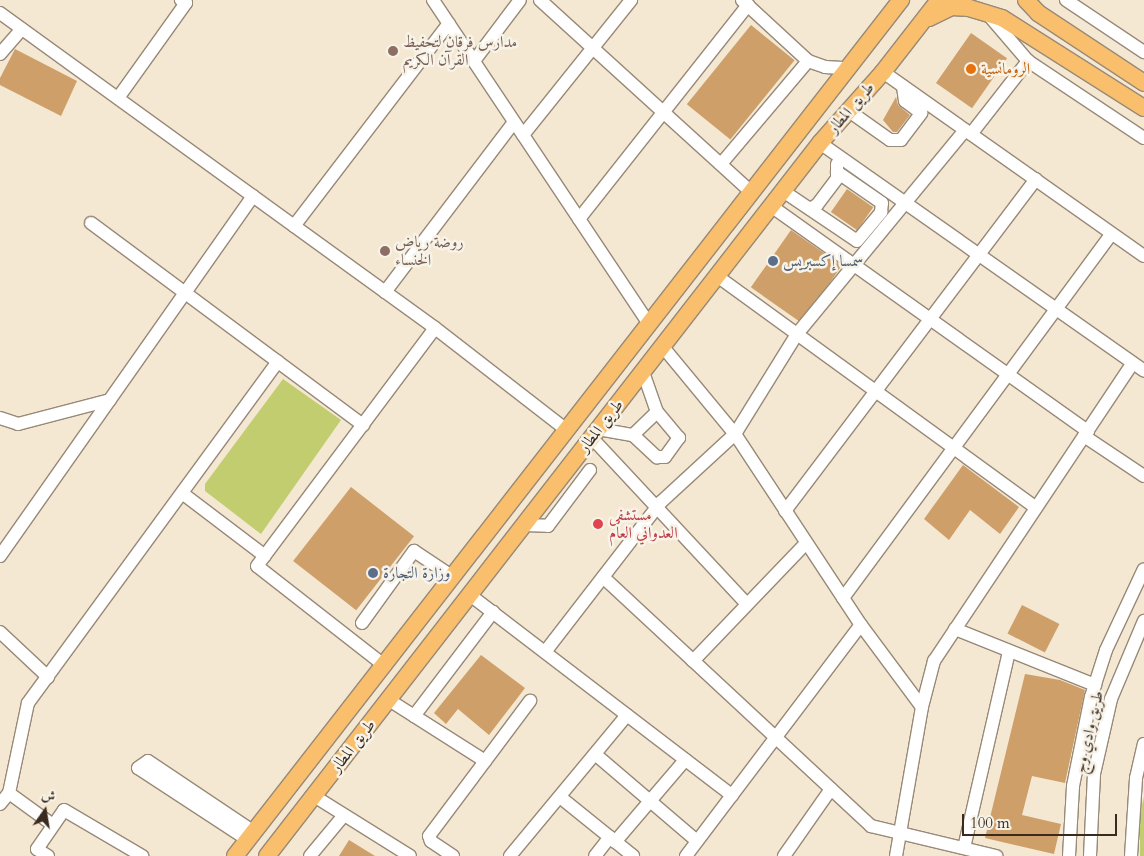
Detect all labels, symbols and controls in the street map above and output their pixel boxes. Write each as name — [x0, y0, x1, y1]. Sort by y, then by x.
place label: مدارس فرقان لتحفيظ القرآن الكريم — [403, 32, 517, 70]
marker: مدارس فرقان لتحفيظ القرآن الكريم — [387, 45, 399, 57]
place label: الرومانسية — [981, 59, 1030, 79]
marker: الرومانسية — [965, 63, 977, 75]
street label: طريق المطار — [824, 78, 878, 138]
place label: روضة رياض الخنساء — [395, 232, 464, 270]
marker: روضة رياض الخنساء — [379, 245, 391, 257]
place label: سمسا إكسبريس — [783, 251, 863, 271]
marker: سمسا إكسبريس — [767, 255, 779, 267]
street label: طريق المطار — [574, 396, 628, 456]
place label: مستشفى العدواني العام — [609, 505, 678, 543]
marker: مستشفى العدواني العام — [591, 517, 605, 531]
place label: وزارة التجارة — [383, 563, 451, 583]
marker: وزارة التجارة — [367, 567, 379, 579]
street label: طريق وادي وج — [1070, 689, 1108, 775]
street label: طريق المطار — [326, 716, 380, 776]
text: ش — [40, 785, 57, 807]
north arrow — [20, 786, 70, 836]
scale bar — [964, 804, 1119, 836]
text: 100 m — [970, 813, 1010, 833]

